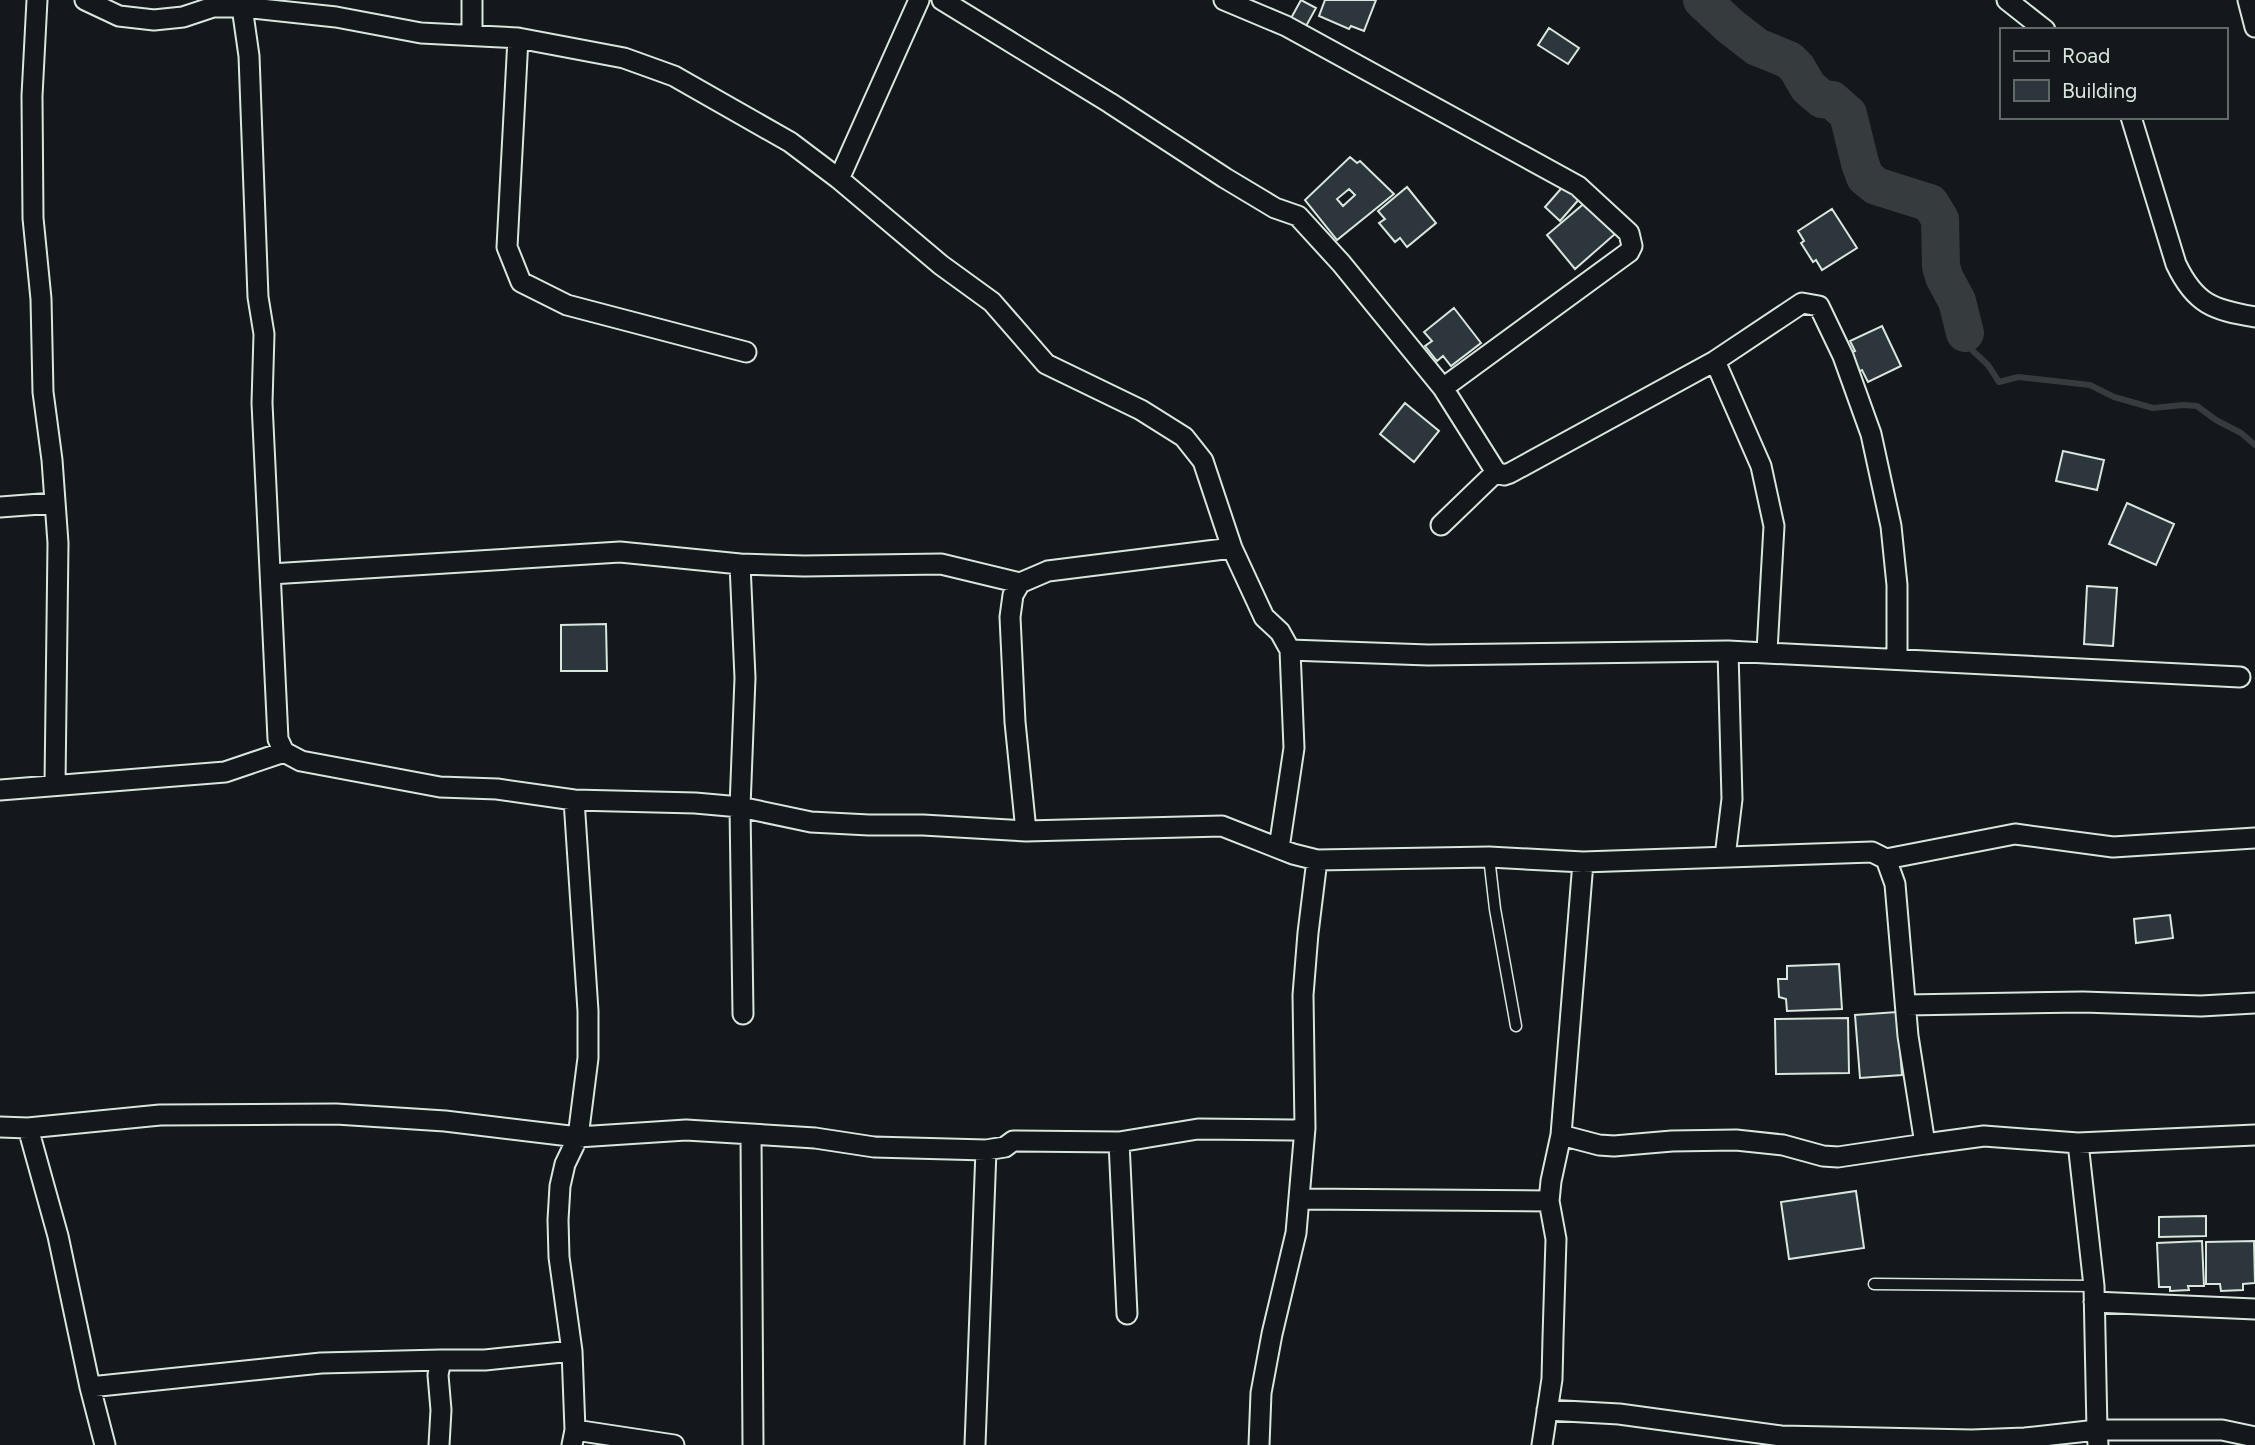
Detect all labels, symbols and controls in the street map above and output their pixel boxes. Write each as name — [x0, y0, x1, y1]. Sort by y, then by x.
legend — [2000, 28, 2227, 119]
text: Road — [2062, 43, 2110, 68]
text: Building — [2062, 78, 2137, 103]

